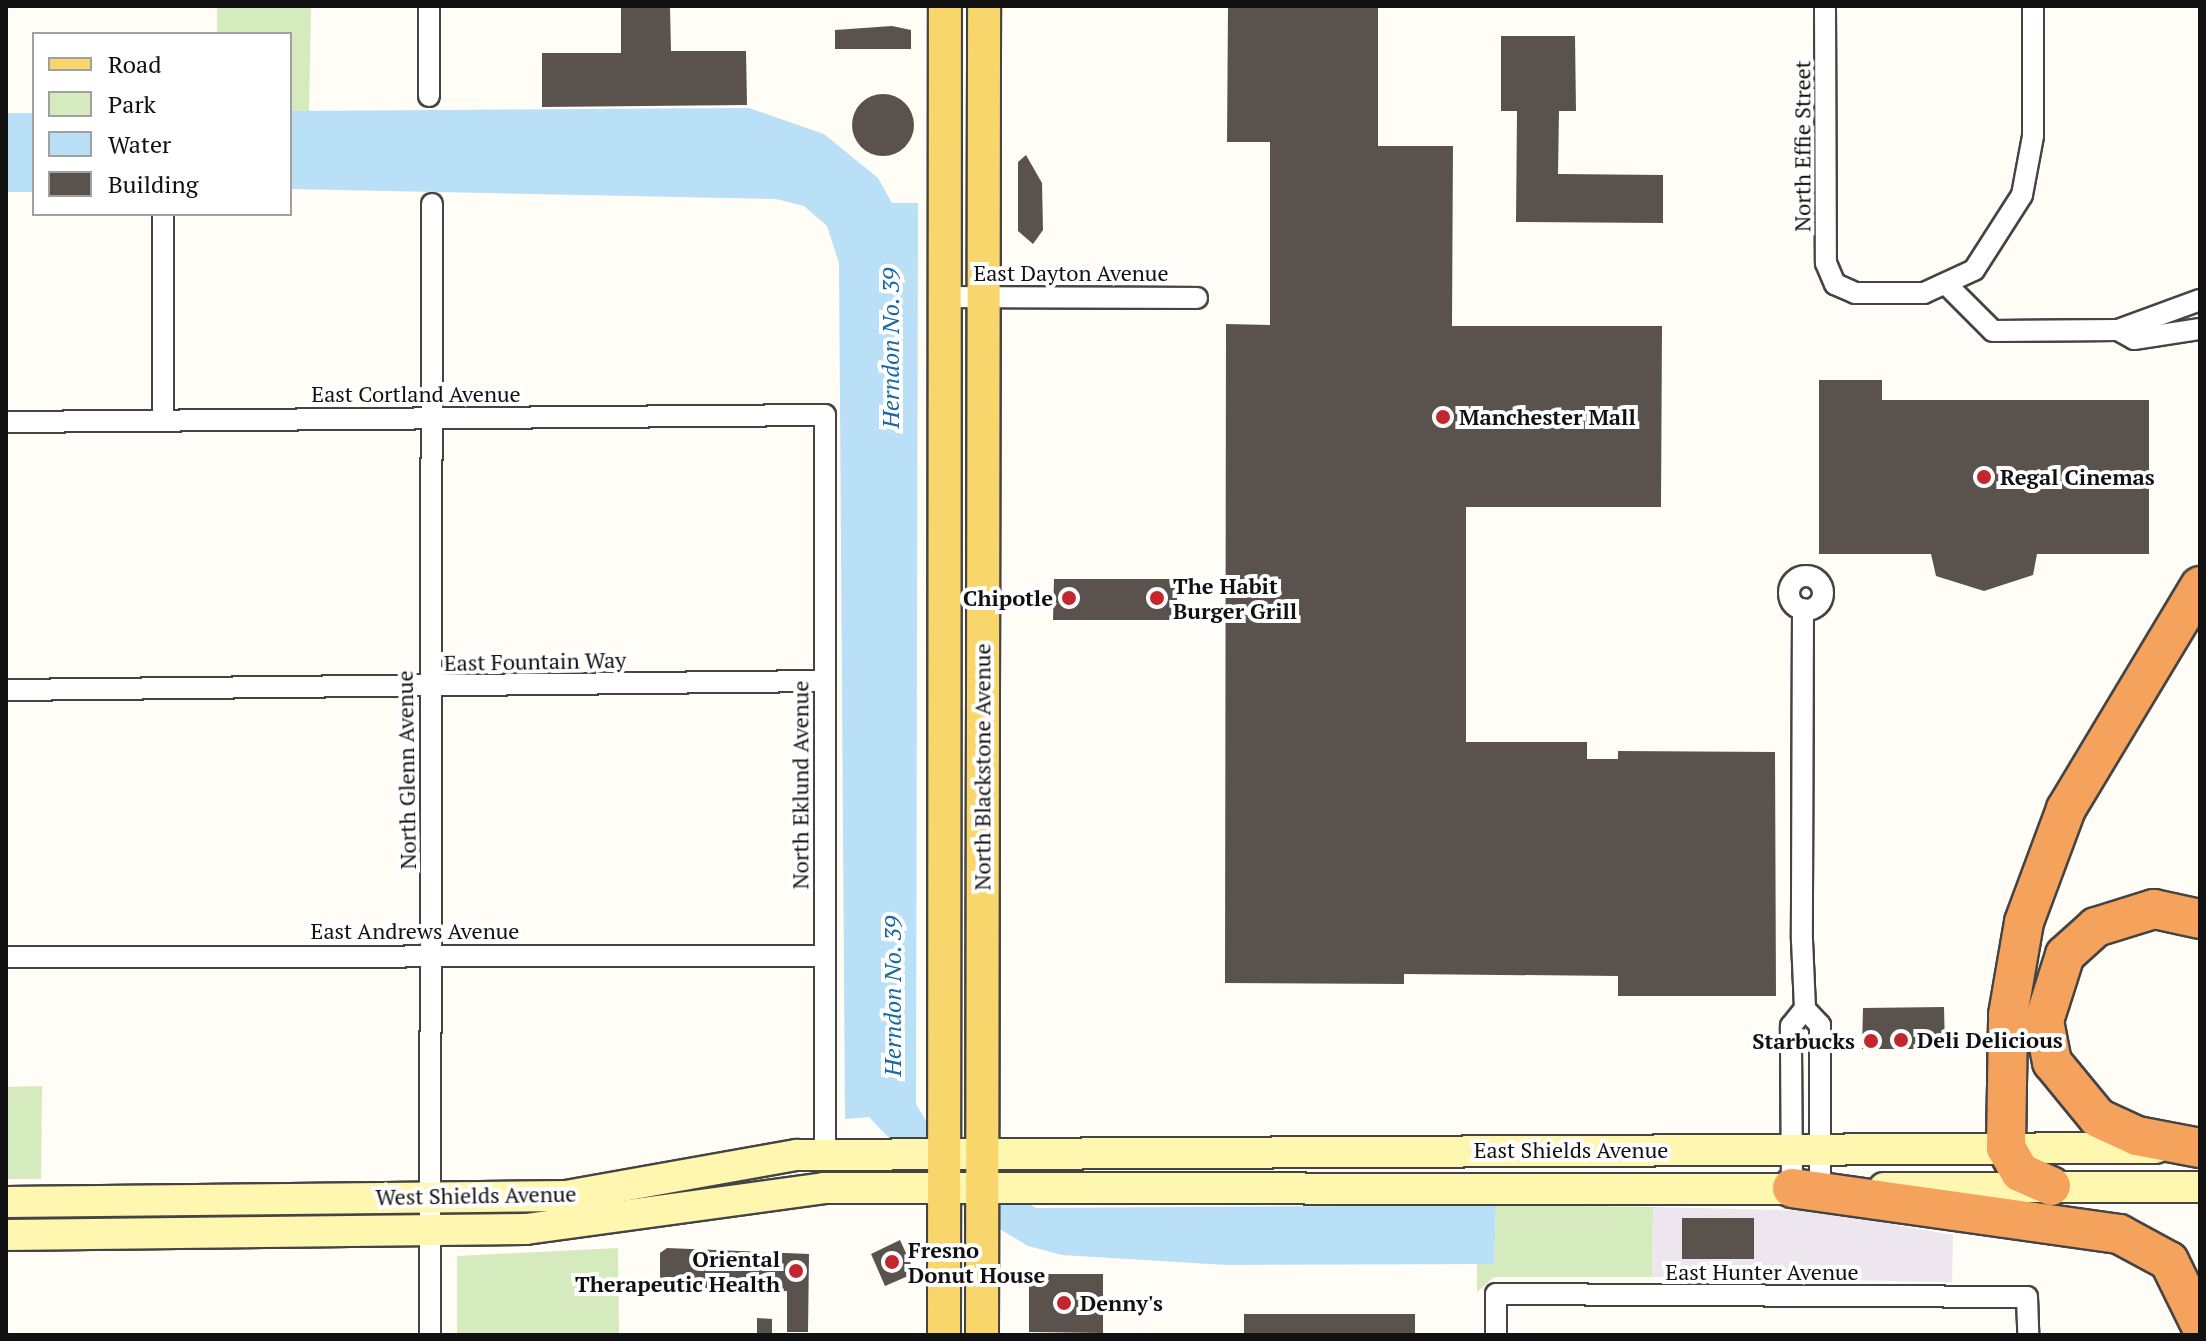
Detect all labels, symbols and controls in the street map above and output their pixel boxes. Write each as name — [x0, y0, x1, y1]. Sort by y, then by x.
legend — [32, 32, 292, 216]
text: Road — [108, 48, 162, 80]
street label: North Effie Street — [1789, 60, 1815, 232]
text: Park — [108, 88, 156, 120]
text: Water — [108, 128, 171, 160]
text: Building — [108, 168, 198, 200]
street label: East Dayton Avenue — [973, 260, 1169, 286]
water label: Herndon No. 39 — [877, 267, 905, 429]
street label: East Cortland Avenue — [311, 381, 521, 407]
place label: Manchester Mall — [1459, 404, 1636, 430]
marker: Manchester Mall — [1434, 408, 1452, 426]
place label: Regal Cinemas — [2000, 464, 2155, 490]
marker: Regal Cinemas — [1975, 468, 1993, 486]
place label: The Habit Burger Grill — [1173, 572, 1297, 624]
place label: Chipotle — [963, 585, 1053, 611]
marker: Chipotle — [1060, 589, 1078, 607]
marker: The Habit Burger Grill — [1148, 589, 1166, 607]
street label: North Blackstone Avenue — [969, 643, 995, 891]
street label: East Fountain Way — [444, 646, 626, 676]
street label: North Glenn Avenue — [391, 670, 421, 870]
street label: North Eklund Avenue — [787, 680, 813, 890]
water label: Herndon No. 39 — [879, 915, 907, 1077]
street label: East Andrews Avenue — [310, 918, 520, 944]
place label: Deli Delicious — [1917, 1027, 2063, 1053]
place label: Starbucks — [1752, 1028, 1855, 1054]
marker: Deli Delicious — [1892, 1031, 1910, 1049]
marker: Starbucks — [1862, 1032, 1880, 1050]
street label: East Shields Avenue — [1473, 1137, 1669, 1163]
street label: West Shields Avenue — [375, 1180, 577, 1210]
place label: Fresno Donut House — [908, 1236, 1045, 1288]
place label: Oriental Therapeutic Health — [575, 1245, 780, 1296]
marker: Fresno Donut House — [883, 1253, 901, 1271]
street label: East Hunter Avenue — [1665, 1259, 1859, 1285]
marker: Oriental Therapeutic Health — [787, 1262, 805, 1280]
place label: Denny's — [1080, 1290, 1163, 1316]
marker: Denny's — [1055, 1294, 1073, 1312]

